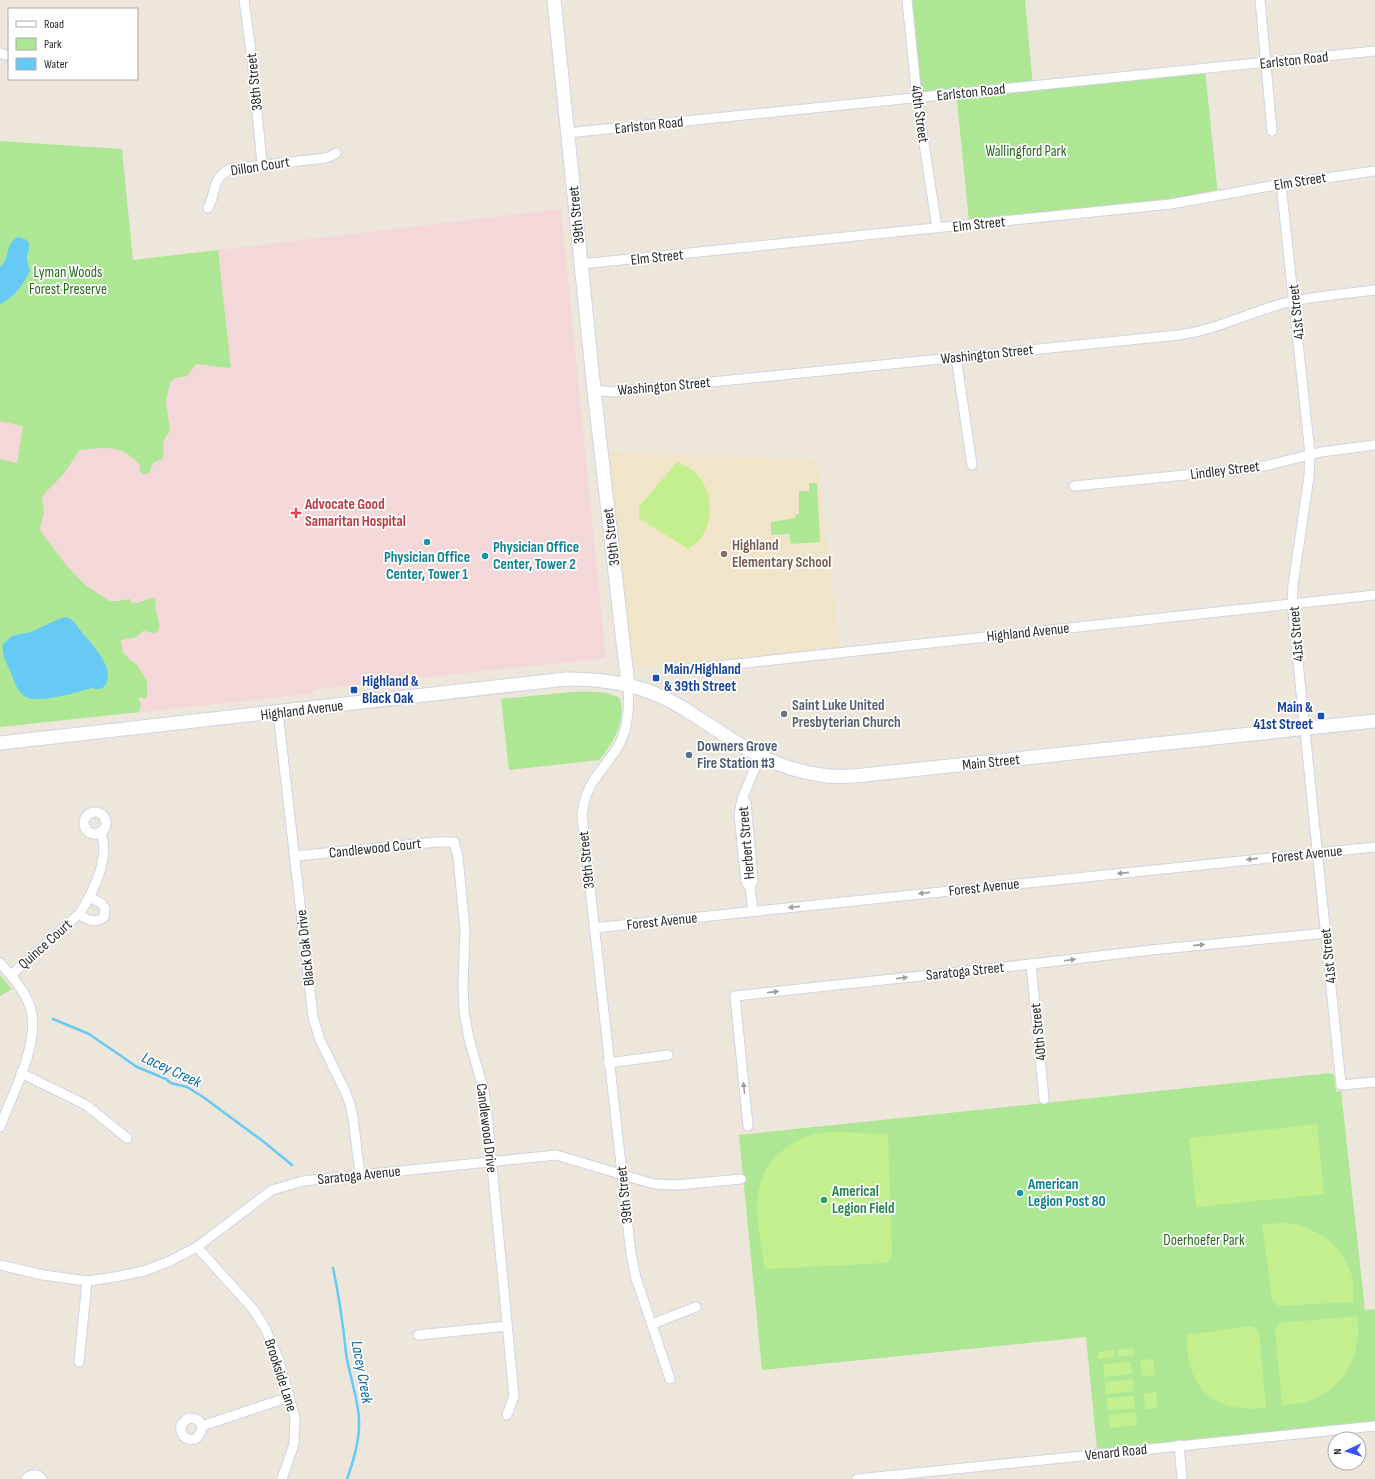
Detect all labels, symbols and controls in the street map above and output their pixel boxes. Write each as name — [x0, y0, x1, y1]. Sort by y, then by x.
legend — [8, 8, 138, 80]
text: Road — [44, 17, 64, 32]
text: Park — [44, 37, 62, 52]
street label: Earlston Road — [1259, 47, 1329, 74]
street label: 38th Street — [242, 52, 267, 112]
text: Water — [44, 57, 68, 72]
street label: Earlston Road — [936, 79, 1006, 106]
street label: 40th Street — [906, 84, 933, 145]
street label: Earlston Road — [614, 112, 684, 139]
park label: Wallingford Park — [985, 142, 1067, 161]
street label: Dillon Court — [229, 152, 291, 181]
street label: Elm Street — [1273, 168, 1328, 195]
street label: 39th Street — [564, 185, 589, 245]
street label: Elm Street — [952, 212, 1007, 237]
street label: Elm Street — [630, 245, 685, 270]
park label: Lyman Woods Forest Preserve — [29, 263, 107, 299]
street label: 41st Street — [1284, 283, 1309, 341]
street label: Washington Street — [940, 340, 1035, 369]
street label: Washington Street — [617, 373, 712, 400]
street label: Lindley Street — [1189, 457, 1261, 484]
place label: Advocate Good Samaritan Hospital — [304, 495, 406, 531]
marker: Advocate Good Samaritan Hospital — [290, 507, 302, 519]
street label: 39th Street — [598, 507, 624, 567]
place label: Highland Elementary School — [732, 536, 831, 572]
marker: Physician Office Center, Tower 1 — [422, 537, 432, 547]
place label: Physician Office Center, Tower 2 — [493, 538, 579, 574]
place label: Physician Office Center, Tower 1 — [384, 548, 470, 584]
marker: Highland Elementary School — [719, 549, 729, 559]
marker: Physician Office Center, Tower 2 — [480, 551, 490, 561]
street label: 41st Street — [1285, 605, 1308, 662]
street label: Highland Avenue — [986, 619, 1070, 646]
place label: Main/Highland & 39th Street — [664, 660, 741, 696]
place label: Highland & Black Oak — [362, 672, 419, 708]
marker: Main/Highland & 39th Street — [651, 673, 661, 683]
marker: Highland & Black Oak — [349, 685, 359, 695]
street label: Highland Avenue — [260, 696, 344, 725]
place label: Saint Luke United Presbyterian Church — [792, 696, 901, 732]
place label: Main & 41st Street — [1253, 698, 1313, 734]
marker: Saint Luke United Presbyterian Church — [779, 709, 789, 719]
marker: Main & 41st Street — [1316, 711, 1326, 721]
place label: Downers Grove Fire Station #3 — [697, 737, 777, 773]
marker: Downers Grove Fire Station #3 — [684, 750, 694, 760]
street label: Main Street — [961, 750, 1021, 775]
street label: Herbert Street — [734, 805, 759, 880]
street label: 39th Street — [574, 830, 599, 890]
street label: Candlewood Court — [328, 834, 422, 863]
street label: Forest Avenue — [1271, 841, 1343, 868]
one-way arrow — [1246, 856, 1258, 863]
one-way arrow — [1116, 869, 1129, 876]
street label: Forest Avenue — [948, 874, 1020, 901]
one-way arrow — [918, 890, 930, 897]
one-way arrow — [788, 903, 800, 910]
street label: Forest Avenue — [626, 908, 698, 935]
street label: Black Oak Drive — [292, 909, 319, 987]
street label: Quince Court — [14, 915, 76, 973]
street label: 41st Street — [1316, 927, 1341, 985]
one-way arrow — [1193, 942, 1205, 948]
one-way arrow — [1064, 957, 1076, 963]
street label: Saratoga Street — [925, 958, 1005, 985]
one-way arrow — [896, 975, 908, 982]
one-way arrow — [767, 989, 779, 995]
street label: 40th Street — [1026, 1002, 1051, 1062]
water label: Lacey Creek — [139, 1048, 205, 1093]
street label: Candlewood Drive — [472, 1082, 501, 1174]
one-way arrow — [741, 1082, 747, 1094]
street label: Saratoga Avenue — [317, 1162, 401, 1189]
street label: 39th Street — [612, 1165, 637, 1225]
place label: American Legion Post 80 — [1027, 1175, 1106, 1211]
place label: Americal Legion Field — [831, 1182, 894, 1218]
marker: American Legion Post 80 — [1015, 1188, 1025, 1198]
marker: Americal Legion Field — [819, 1195, 829, 1205]
park label: Doerhoefer Park — [1163, 1231, 1245, 1250]
street label: Brookside Lane — [260, 1336, 301, 1414]
water label: Lacey Creek — [347, 1339, 377, 1406]
north arrow — [1327, 1431, 1367, 1471]
street label: Venard Road — [1084, 1440, 1148, 1465]
text: N — [1331, 1448, 1344, 1455]

